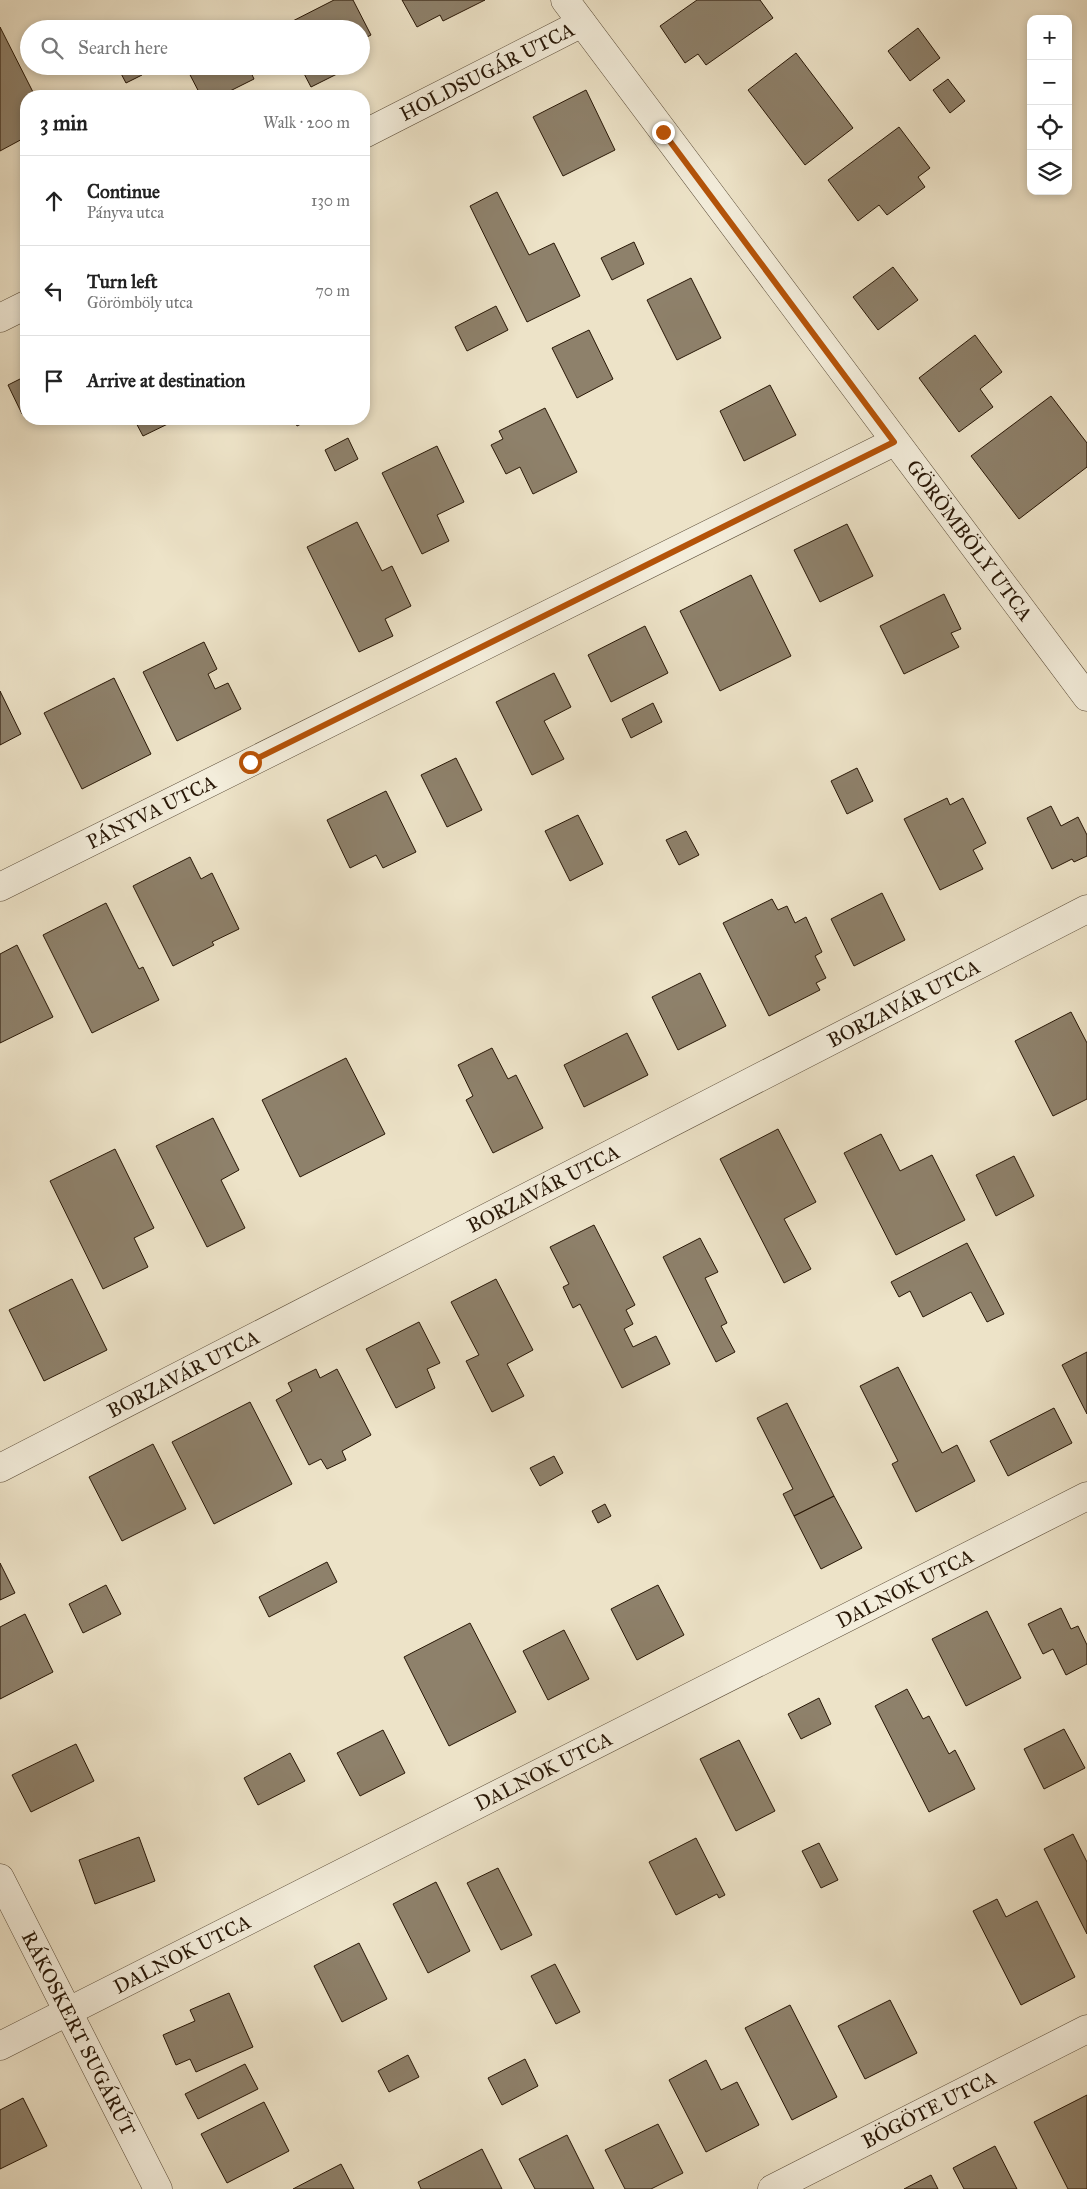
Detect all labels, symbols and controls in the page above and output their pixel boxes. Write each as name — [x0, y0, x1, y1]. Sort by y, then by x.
map controls — [1027, 15, 1072, 195]
button: + — [1027, 15, 1072, 60]
street label: HOLDSUGÁR UTCA — [396, 17, 579, 126]
search box — [20, 20, 370, 75]
icon: search — [38, 34, 66, 62]
text: Search here — [78, 36, 168, 59]
button: − — [1027, 60, 1072, 105]
button: locate — [1027, 105, 1072, 150]
text: 3 min — [40, 110, 88, 136]
text: Walk · 200 m — [263, 113, 350, 132]
route end — [652, 121, 675, 144]
button: layers — [1027, 150, 1072, 195]
text: Continue — [87, 180, 160, 203]
icon: ahead — [40, 187, 68, 215]
text: 130 m — [311, 191, 350, 210]
text: Pányva utca — [87, 203, 164, 222]
text: Turn left — [87, 270, 157, 293]
icon: left — [40, 277, 68, 305]
text: 70 m — [315, 281, 350, 300]
text: Görömböly utca — [87, 293, 193, 312]
icon: arrive — [40, 367, 68, 395]
text: Arrive at destination — [87, 369, 245, 392]
street label: GÖRÖMBÖLY UTCA — [902, 455, 1038, 626]
route start — [239, 751, 262, 774]
street label: PÁNYVA UTCA — [83, 769, 220, 854]
street label: BORZAVÁR UTCA — [823, 954, 984, 1052]
street label: BORZAVÁR UTCA — [463, 1139, 624, 1238]
street label: BORZAVÁR UTCA — [103, 1324, 264, 1423]
street label: DALNOK UTCA — [832, 1543, 978, 1633]
street label: DALNOK UTCA — [471, 1726, 617, 1816]
street label: DALNOK UTCA — [109, 1909, 255, 1999]
street label: RÁKOSKERT SUGÁRÚT — [17, 1927, 141, 2140]
street label: BÖGÖTE UTCA — [858, 2065, 1001, 2153]

